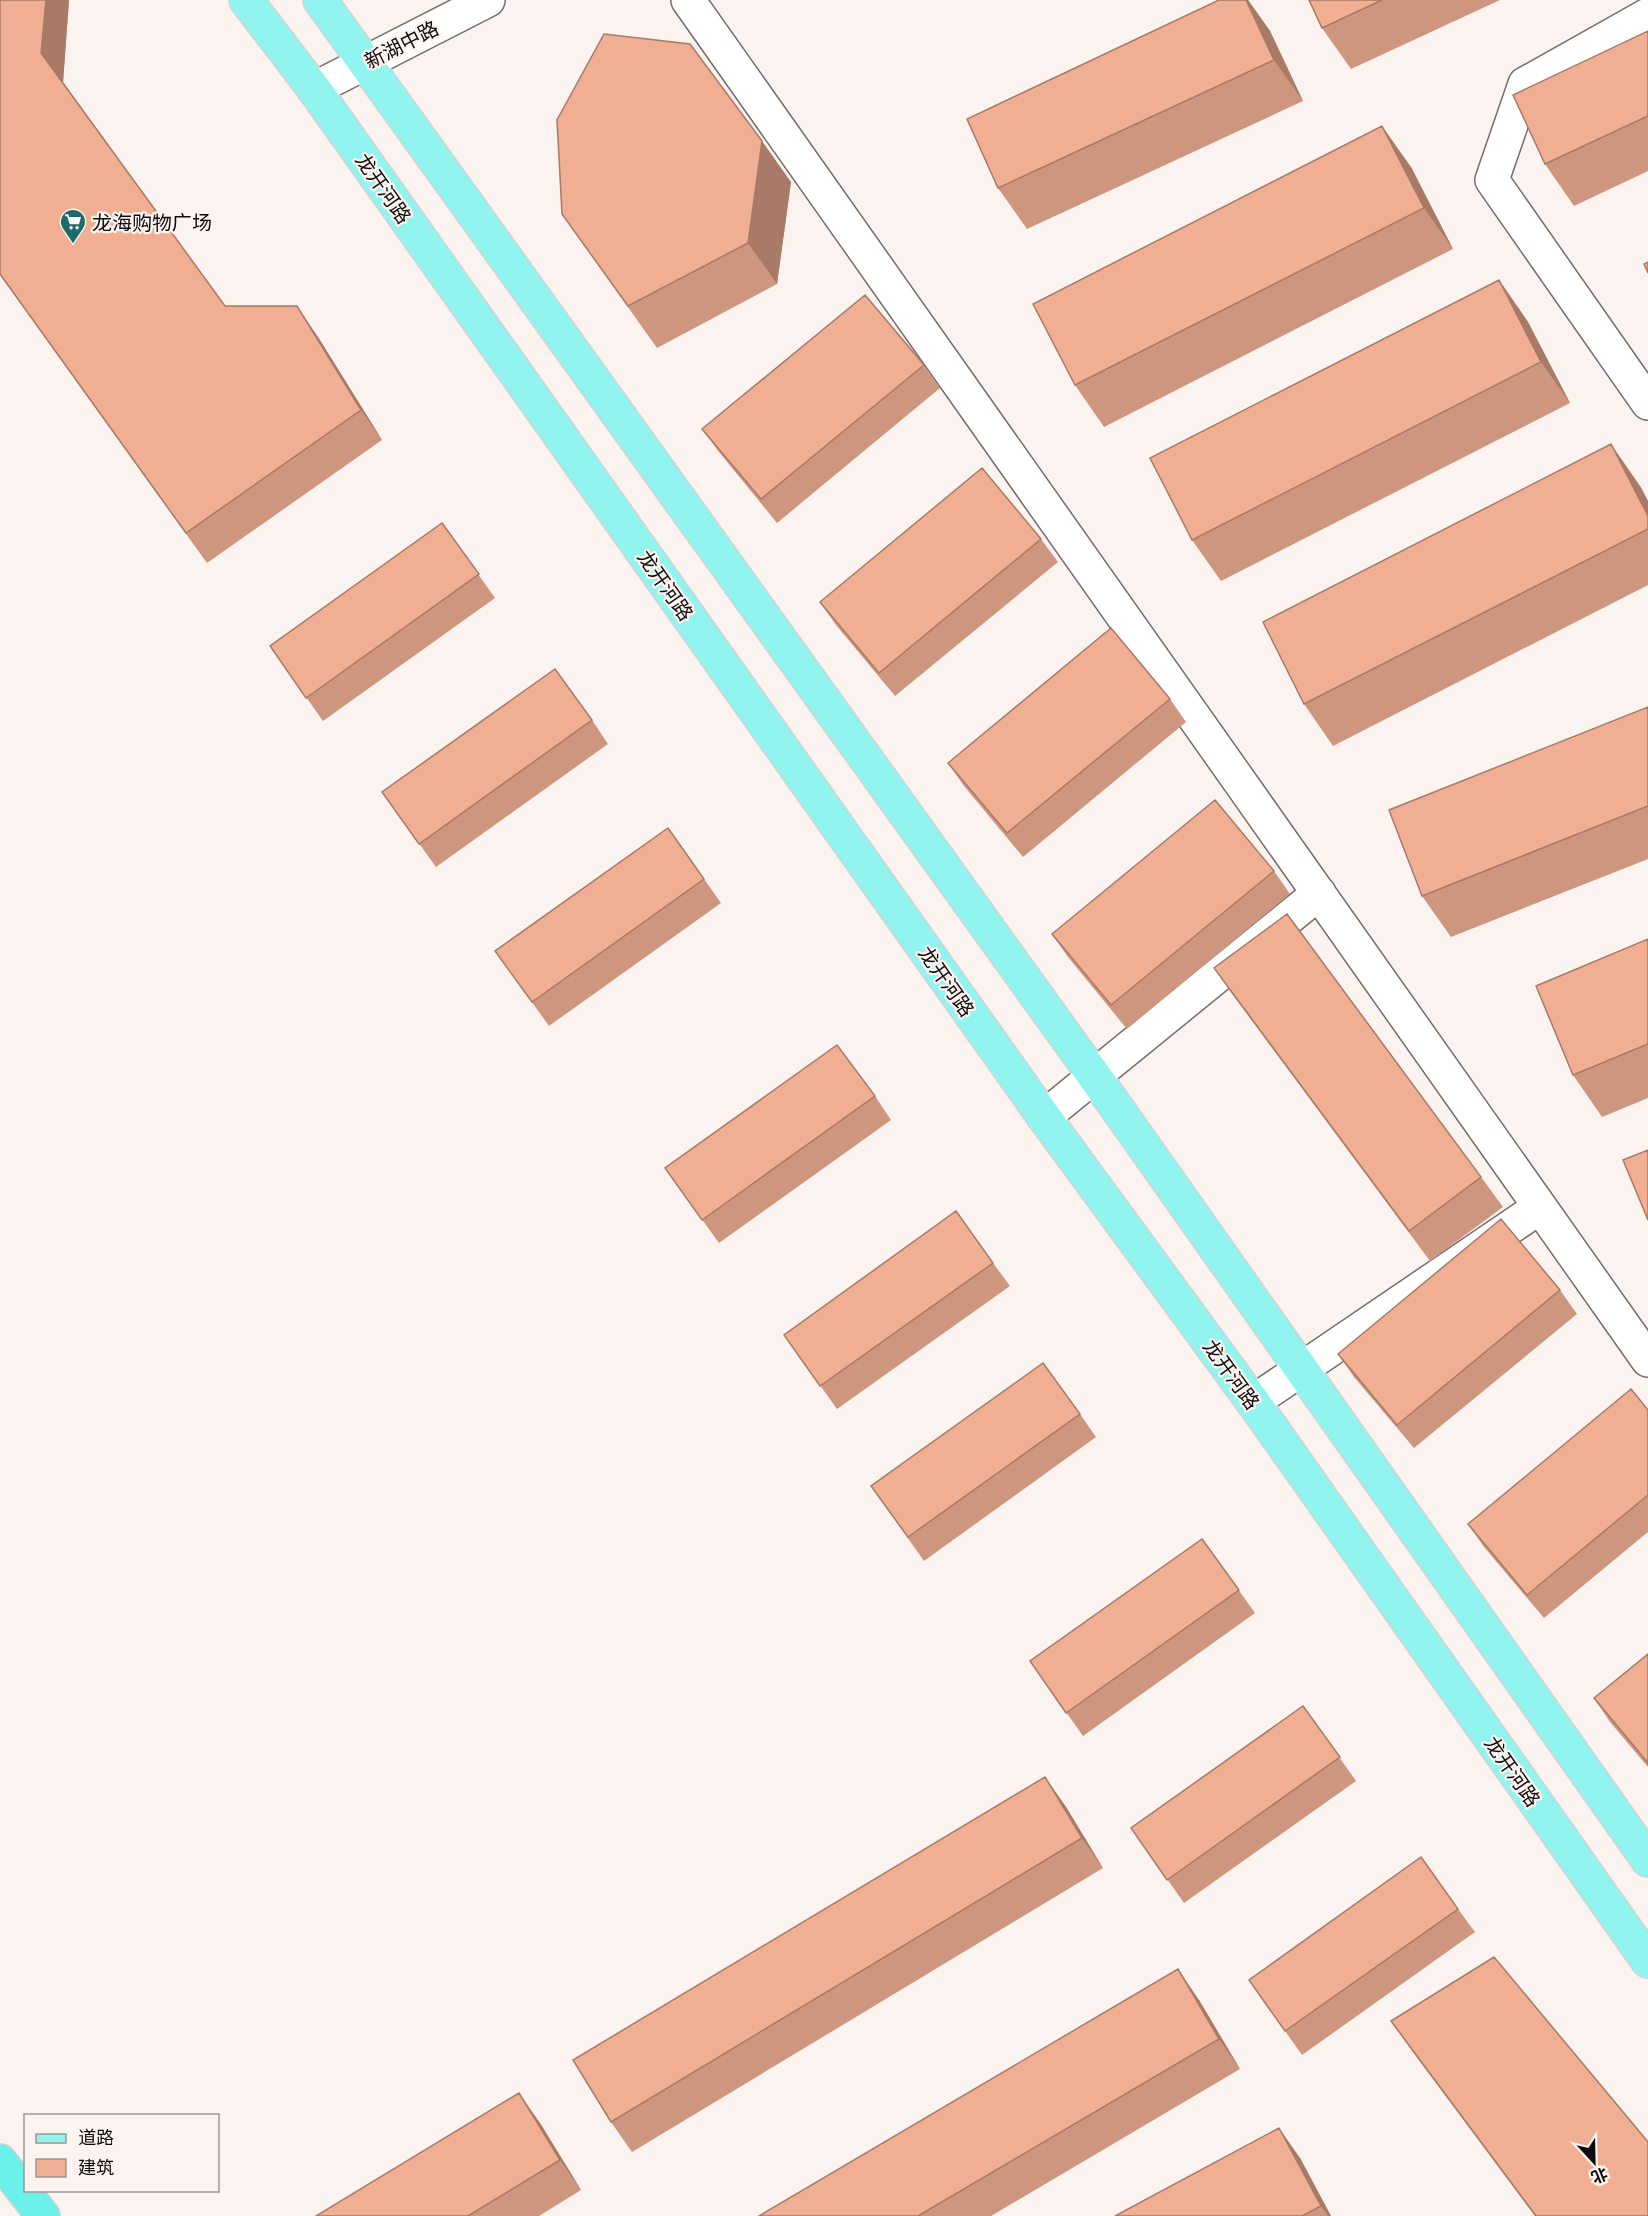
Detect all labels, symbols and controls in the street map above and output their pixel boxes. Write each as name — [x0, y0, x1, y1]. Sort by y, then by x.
street label: 新湖中路 — [360, 15, 442, 73]
street label: 龙开河路 — [351, 148, 417, 228]
supermarket icon: 龙海购物广场 — [58, 207, 88, 245]
place label: 龙海购物广场 — [92, 210, 212, 234]
street label: 龙开河路 — [633, 545, 699, 625]
street label: 龙开河路 — [914, 941, 980, 1021]
street label: 龙开河路 — [1199, 1335, 1265, 1413]
street label: 龙开河路 — [1480, 1731, 1546, 1811]
legend — [24, 2114, 219, 2192]
text: 道路 — [78, 2126, 114, 2148]
north arrow — [1564, 2132, 1624, 2192]
text: 建筑 — [78, 2156, 114, 2178]
text: 北 — [1589, 2165, 1611, 2188]

